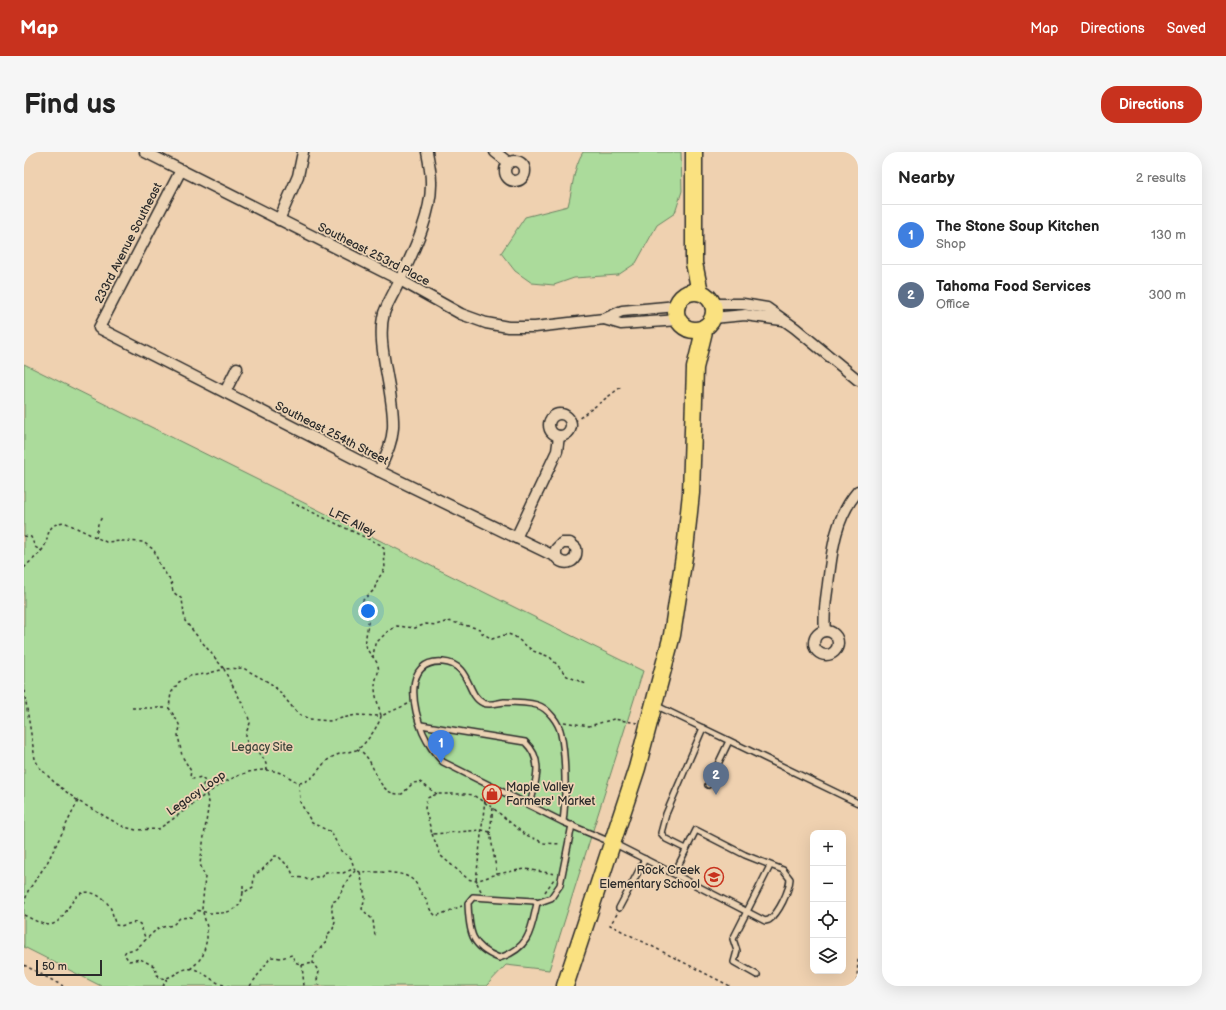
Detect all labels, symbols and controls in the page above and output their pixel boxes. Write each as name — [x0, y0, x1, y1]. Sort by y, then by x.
text: Map — [20, 17, 58, 40]
text: Map — [1030, 20, 1058, 37]
text: Directions — [1080, 20, 1145, 37]
text: Saved — [1167, 20, 1206, 37]
button: Directions — [1101, 86, 1202, 123]
text: Find us — [24, 88, 116, 121]
text: Nearby — [898, 168, 955, 188]
text: 2 results — [1136, 170, 1186, 186]
street label: 233rd Avenue Southeast — [91, 180, 166, 306]
text: The Stone Soup Kitchen — [936, 217, 1099, 236]
street label: Southeast 253rd Place — [315, 220, 432, 289]
text: 1 — [908, 227, 914, 243]
text: 130 m — [1151, 227, 1186, 243]
text: Shop — [936, 236, 966, 252]
text: Tahoma Food Services — [936, 277, 1091, 296]
text: 2 — [907, 287, 915, 303]
text: 300 m — [1148, 287, 1186, 303]
text: Office — [936, 296, 970, 312]
street label: Southeast 254th Street — [273, 398, 391, 469]
street label: LFE Alley — [326, 505, 378, 540]
your location — [358, 601, 378, 621]
pin: 1 — [428, 730, 454, 763]
park label: Legacy Site — [231, 740, 293, 755]
pin: 2 — [703, 762, 729, 795]
street label: Legacy Loop — [164, 768, 229, 819]
place label: Maple Valley Farmers' Market — [506, 780, 595, 809]
shop icon: Maple Valley Farmers' Market — [481, 783, 503, 805]
map controls — [810, 830, 846, 974]
button: + — [810, 830, 846, 866]
place label: Rock Creek Elementary School — [599, 863, 700, 892]
school or university icon: Rock Creek Elementary School — [703, 866, 725, 888]
button: − — [810, 866, 846, 902]
button: locate — [810, 902, 846, 938]
button: layers — [810, 938, 846, 974]
scale bar — [36, 958, 102, 977]
text: 50 m — [42, 960, 67, 973]

